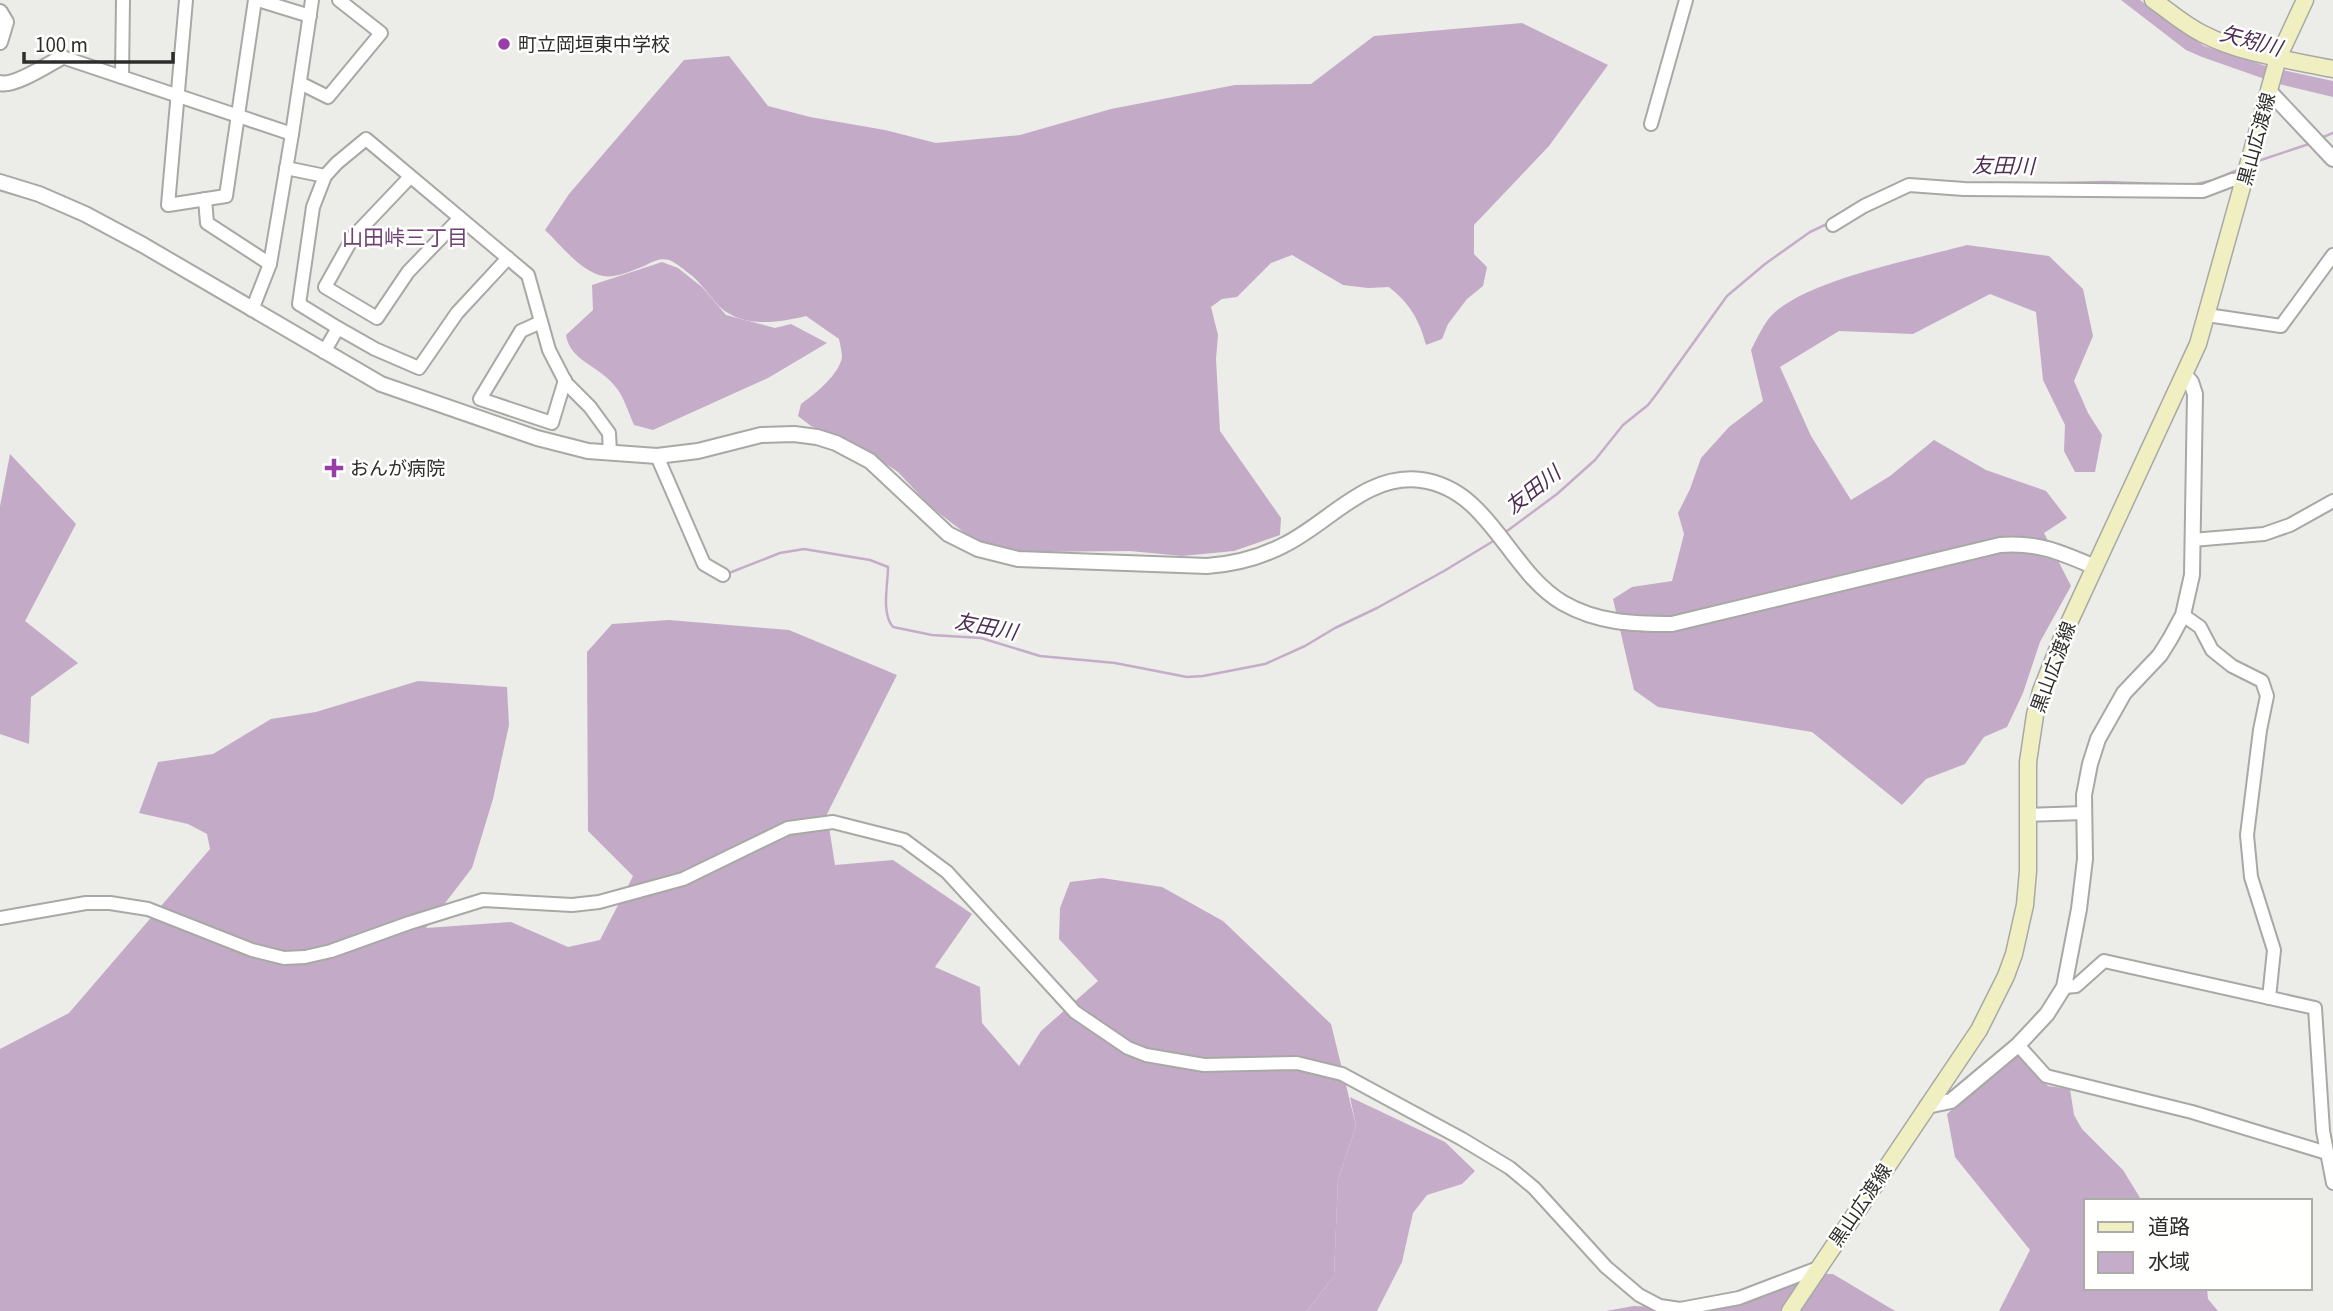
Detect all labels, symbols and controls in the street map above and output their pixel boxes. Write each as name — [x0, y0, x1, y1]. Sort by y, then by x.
water label: 矢矧川 — [2217, 18, 2287, 64]
scale bar — [24, 21, 173, 65]
text: 100 m — [35, 30, 88, 60]
place label: 町立岡垣東中学校 — [518, 32, 670, 59]
marker: 町立岡垣東中学校 — [496, 36, 512, 52]
street label: 黒山広渡線 — [2232, 90, 2283, 189]
water label: 友田川 — [1971, 150, 2037, 182]
district label: 山田峠三丁目 — [342, 223, 468, 253]
place label: おんが病院 — [350, 456, 445, 483]
marker: おんが病院 — [324, 458, 344, 478]
water label: 友田川 — [1499, 458, 1569, 521]
water label: 友田川 — [952, 606, 1022, 648]
street label: 黒山広渡線 — [2025, 618, 2083, 717]
street label: 黒山広渡線 — [1823, 1159, 1899, 1253]
legend — [2084, 1199, 2312, 1290]
text: 道路 — [2148, 1212, 2190, 1242]
text: 水域 — [2148, 1247, 2190, 1277]

